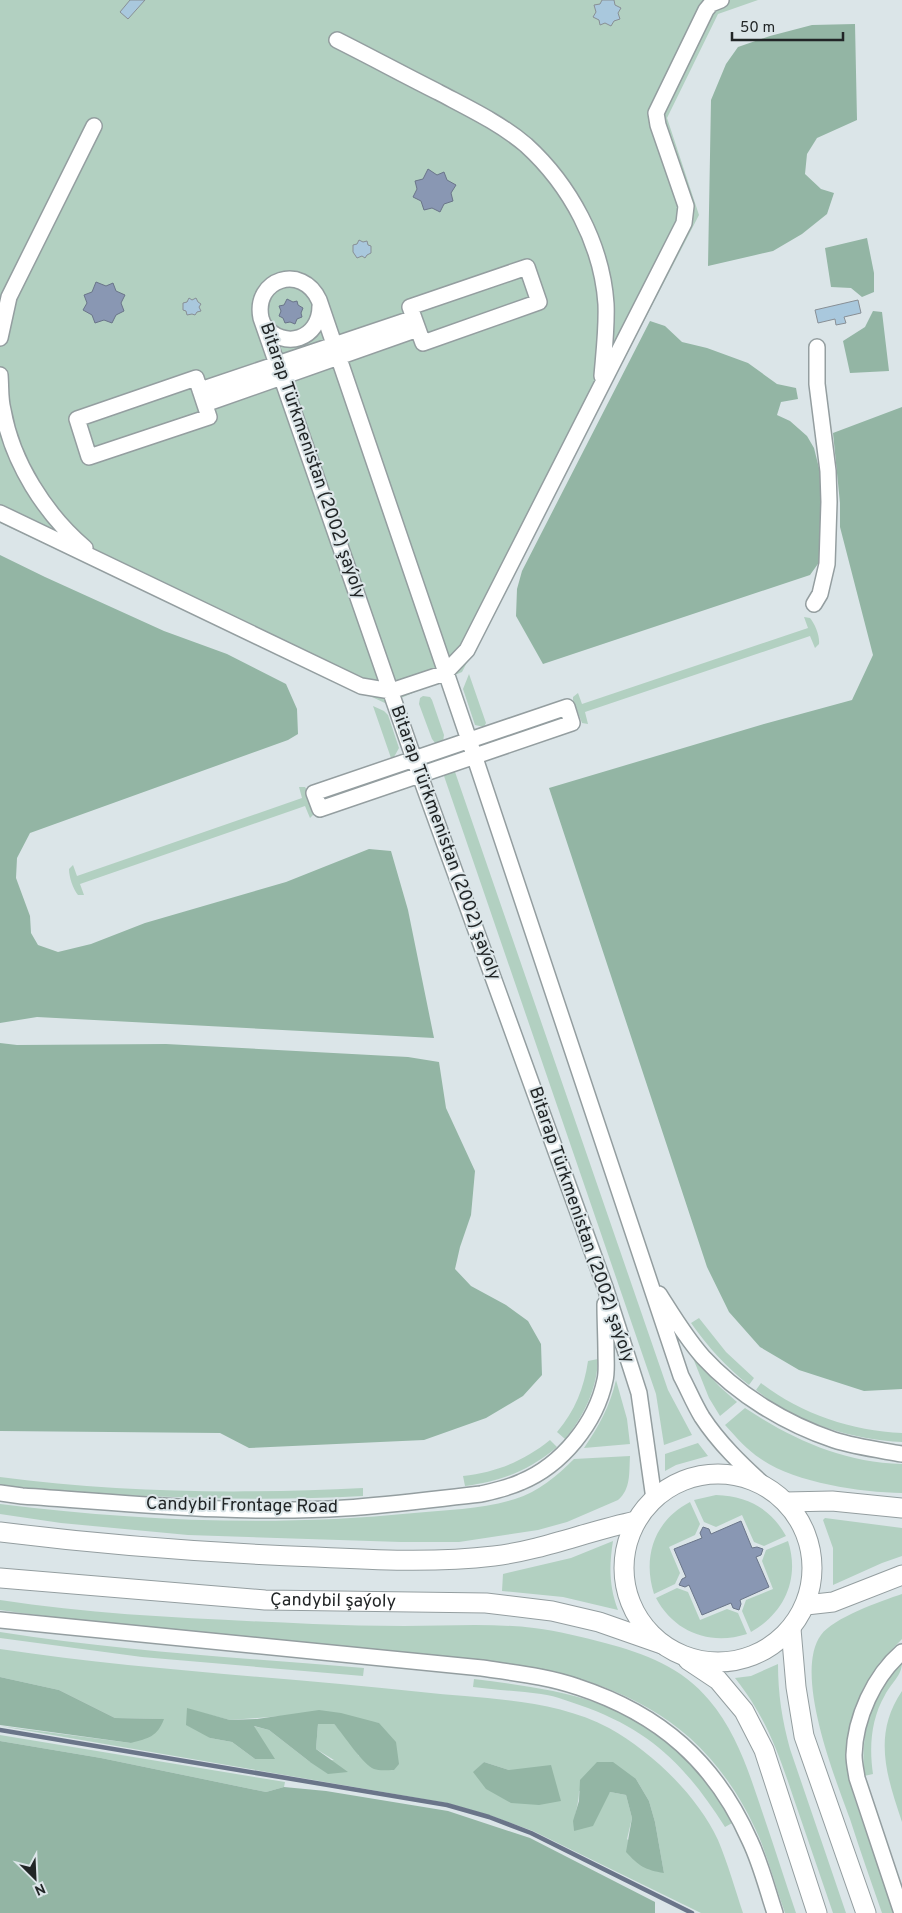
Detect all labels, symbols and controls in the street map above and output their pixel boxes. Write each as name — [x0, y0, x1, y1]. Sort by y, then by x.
scale bar — [732, 10, 843, 42]
text: 50 m — [740, 19, 775, 38]
street label: Bitarap Türkmenistan (2002) şaýoly — [254, 320, 370, 602]
street label: Bitarap Türkmenistan (2002) şaýoly — [384, 702, 506, 984]
street label: Bitarap Türkmenistan (2002) şaýoly — [523, 1084, 639, 1366]
street label: Candybil Frontage Road — [146, 1493, 338, 1519]
street label: Çandybil şaýoly — [270, 1589, 396, 1613]
north arrow — [10, 1853, 60, 1903]
text: N — [32, 1879, 48, 1898]

